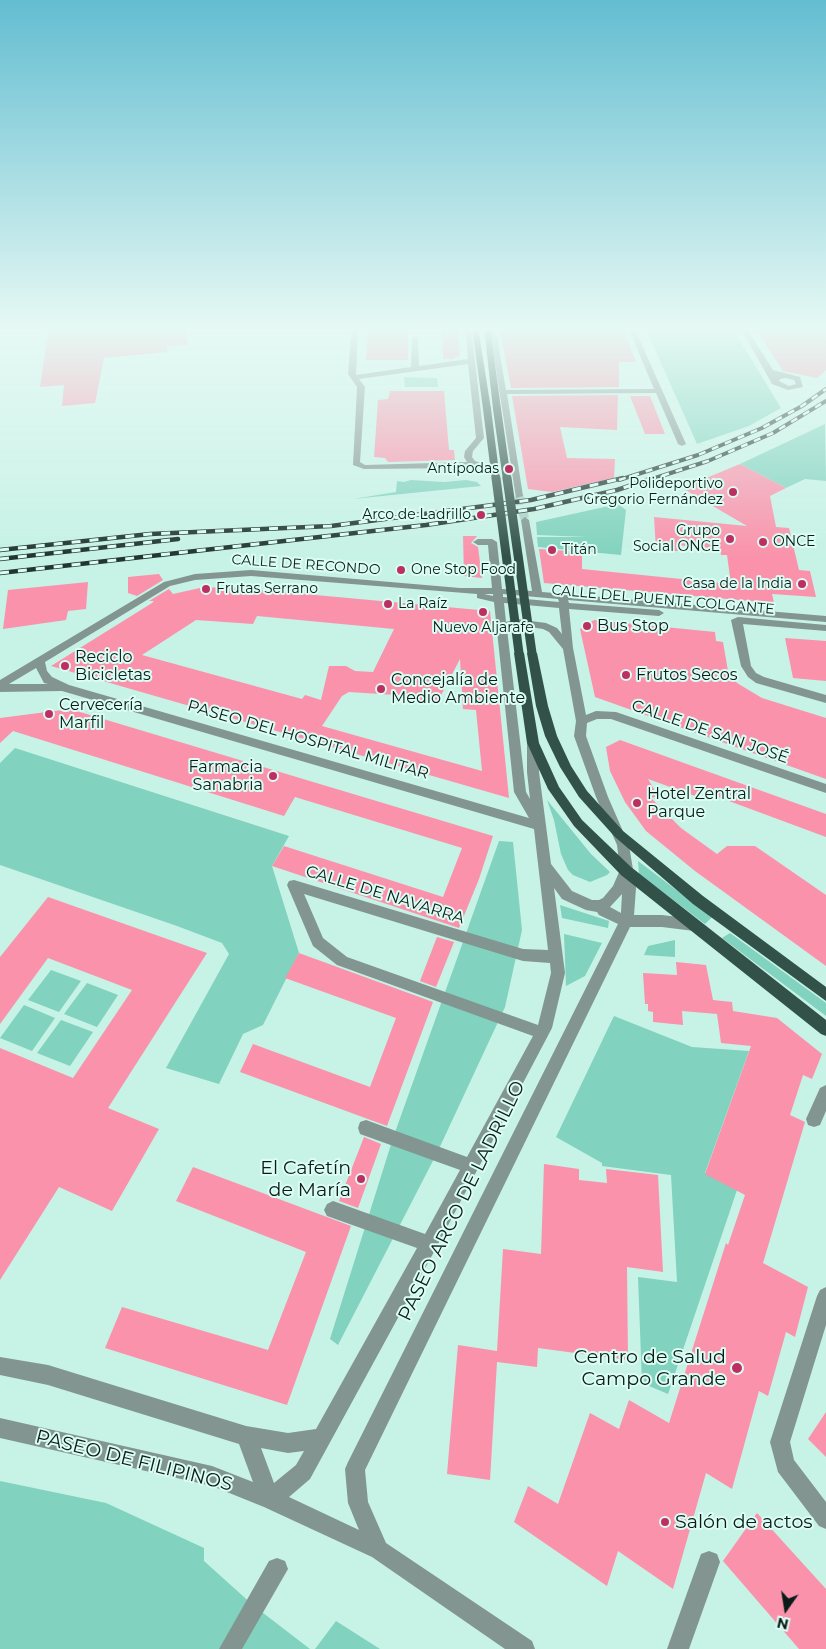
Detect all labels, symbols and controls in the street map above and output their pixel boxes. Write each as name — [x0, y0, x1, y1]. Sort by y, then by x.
place label: Antípodas — [427, 461, 499, 477]
marker: Antípodas — [503, 463, 515, 475]
place label: Polideportivo Gregorio Fernández — [583, 476, 723, 508]
marker: Polideportivo Gregorio Fernández — [727, 486, 739, 498]
place label: Arco de Ladrillo — [362, 507, 471, 523]
marker: Arco de Ladrillo — [475, 509, 487, 521]
place label: Grupo Social ONCE — [633, 523, 720, 556]
marker: Grupo Social ONCE — [724, 533, 736, 545]
place label: ONCE — [773, 534, 815, 550]
marker: ONCE — [757, 536, 769, 548]
place label: Titán — [562, 542, 597, 558]
marker: Titán — [546, 544, 558, 556]
street label: CALLE DE RECONDO — [231, 551, 381, 579]
place label: One Stop Food — [411, 562, 516, 578]
marker: One Stop Food — [395, 564, 407, 576]
place label: Casa de la India — [683, 576, 792, 592]
marker: Casa de la India — [796, 578, 808, 590]
place label: Frutas Serrano — [216, 581, 318, 597]
street label: CALLE DEL PUENTE COLGANTE — [551, 582, 775, 618]
marker: Frutas Serrano — [200, 583, 212, 595]
place label: La Raíz — [398, 596, 447, 612]
marker: La Raíz — [382, 598, 394, 610]
marker: Nuevo Aljarafe — [477, 606, 489, 618]
place label: Bus Stop — [597, 616, 669, 636]
place label: Nuevo Aljarafe — [432, 620, 534, 636]
marker: Bus Stop — [581, 620, 593, 632]
place label: Reciclo Bicicletas — [75, 647, 151, 685]
marker: Reciclo Bicicletas — [59, 660, 71, 672]
place label: Frutos Secos — [636, 665, 738, 685]
marker: Frutos Secos — [620, 669, 632, 681]
place label: Concejalía de Medio Ambiente — [391, 670, 525, 708]
marker: Concejalía de Medio Ambiente — [375, 683, 387, 695]
place label: Cervecería Marfil — [59, 695, 143, 733]
street label: PASEO DEL HOSPITAL MILITAR — [185, 696, 431, 784]
street label: CALLE DE SAN JOSÉ — [629, 696, 791, 768]
marker: Cervecería Marfil — [43, 708, 55, 720]
place label: Farmacia Sanabria — [188, 757, 263, 795]
marker: Farmacia Sanabria — [267, 770, 279, 782]
place label: Hotel Zentral Parque — [647, 784, 751, 822]
marker: Hotel Zentral Parque — [631, 797, 643, 809]
street label: CALLE DE NAVARRA — [303, 862, 467, 928]
street label: PASEO ARCO DE LADRILLO — [394, 1077, 530, 1325]
place label: El Cafetín de María — [260, 1157, 351, 1201]
marker: El Cafetín de María — [355, 1173, 367, 1185]
place label: Centro de Salud Campo Grande — [574, 1346, 726, 1390]
marker: Centro de Salud Campo Grande — [730, 1361, 744, 1375]
street label: PASEO DE FILIPINOS — [33, 1426, 235, 1496]
place label: Salón de actos — [675, 1511, 813, 1533]
marker: Salón de actos — [659, 1516, 671, 1528]
north arrow — [761, 1584, 811, 1634]
text: N — [775, 1614, 790, 1634]

